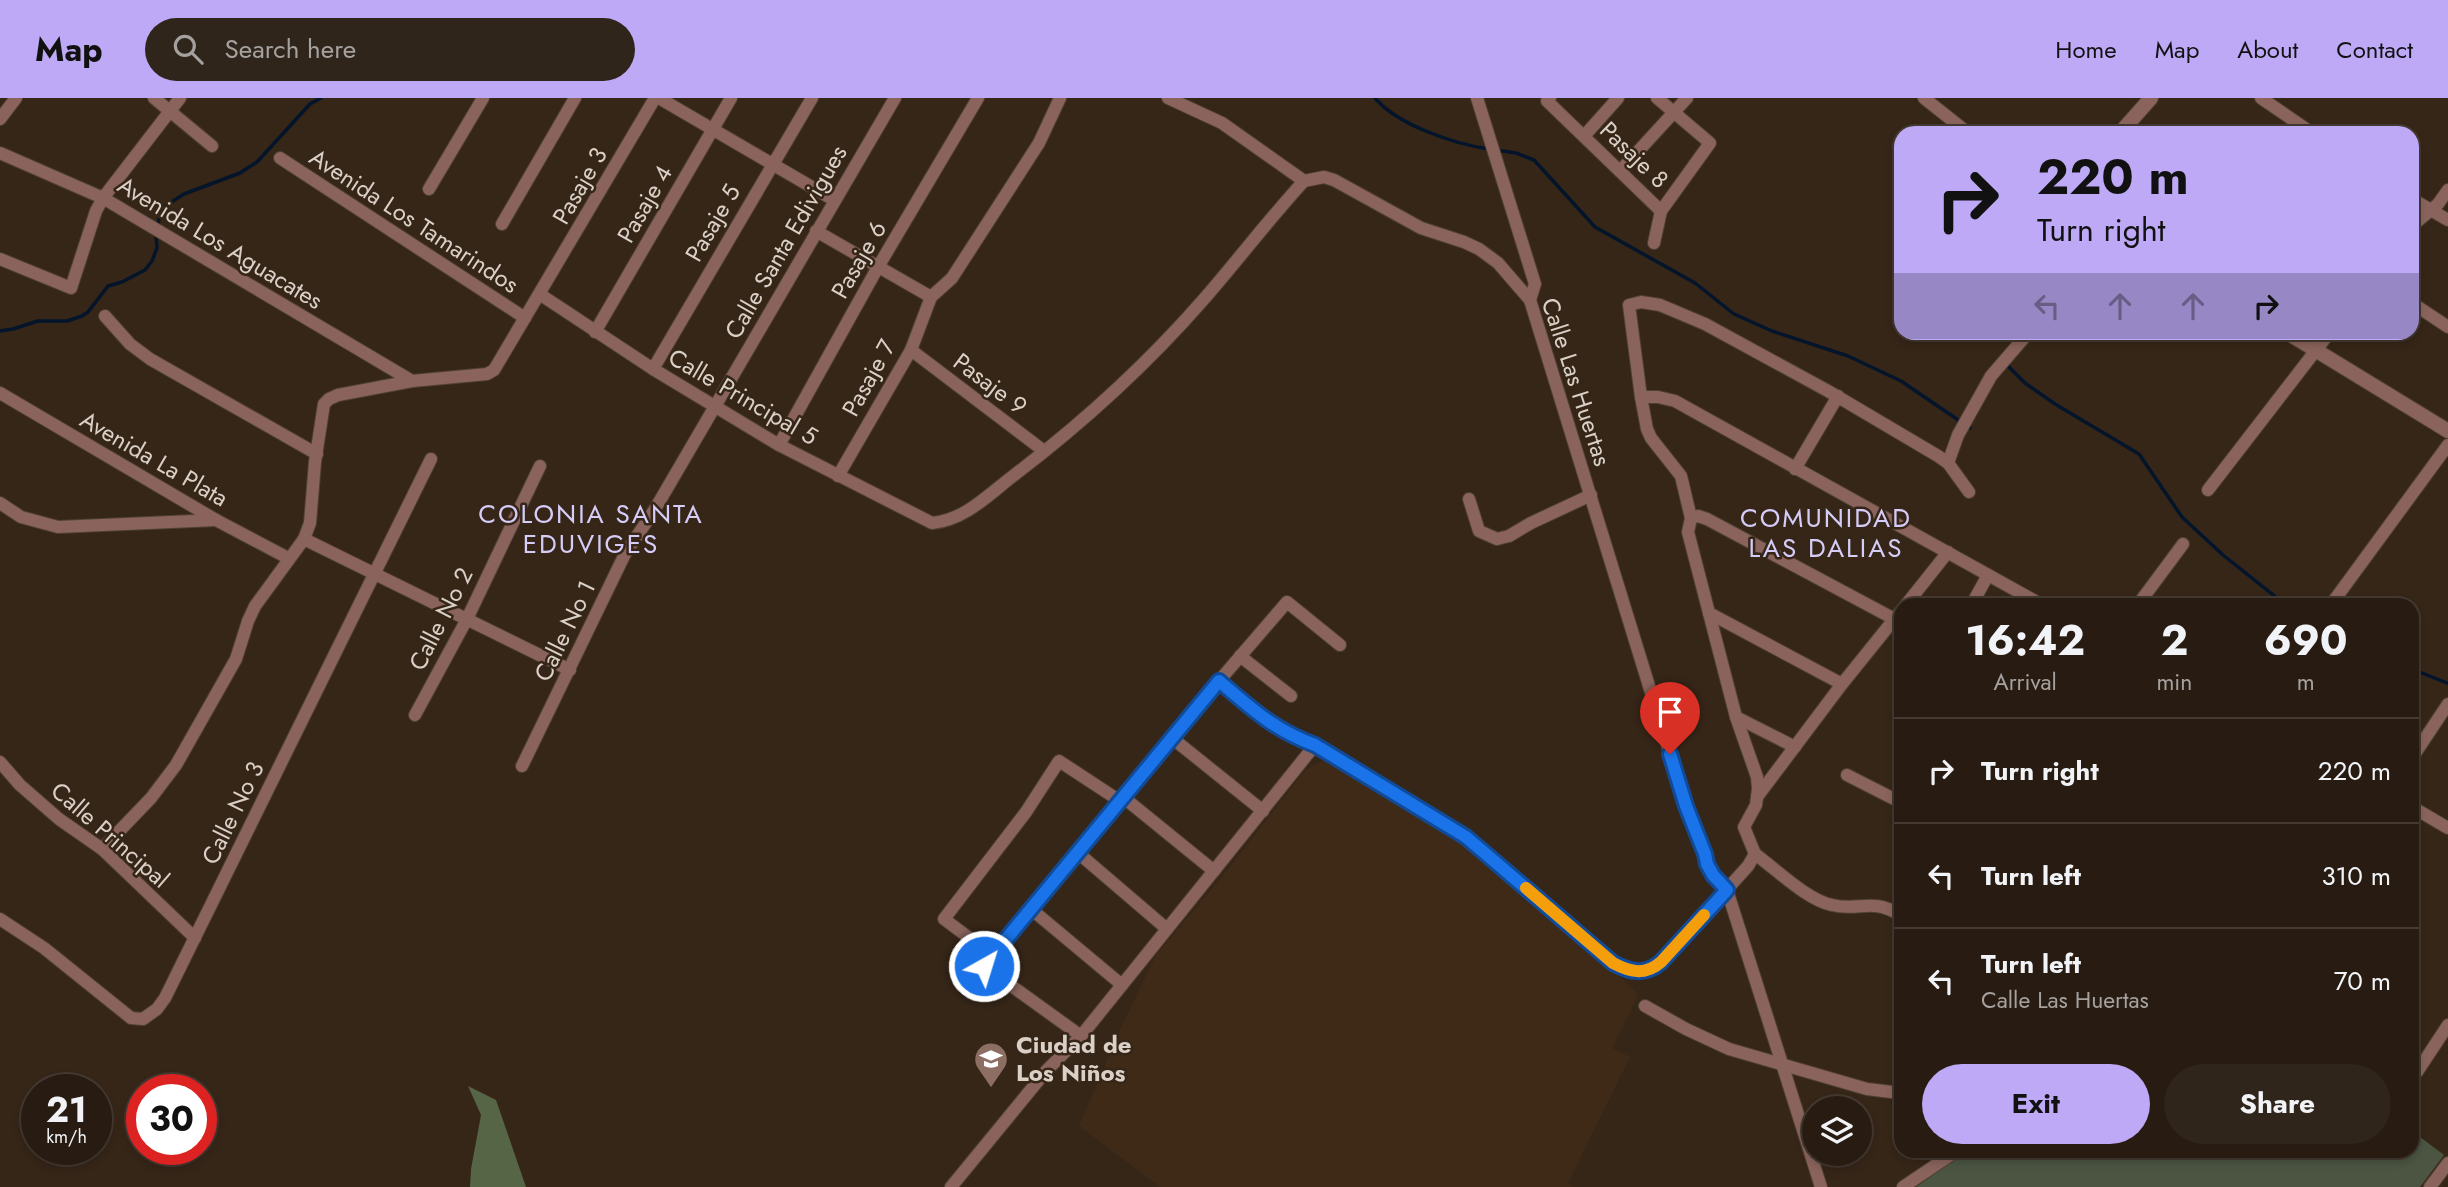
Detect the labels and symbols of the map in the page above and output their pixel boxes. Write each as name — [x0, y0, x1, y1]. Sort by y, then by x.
street label: Pasaje 8 — [1592, 113, 1677, 196]
street label: Calle Santa Edivigues — [716, 138, 855, 345]
street label: Avenida Los Tamarindos — [303, 140, 526, 302]
street label: Pasaje 3 — [543, 141, 616, 231]
street label: Pasaje 4 — [608, 158, 681, 249]
street label: Avenida Los Aguacates — [111, 167, 329, 318]
street label: Pasaje 5 — [676, 177, 749, 268]
street label: Pasaje 6 — [822, 214, 895, 305]
street label: Calle Las Huertas — [1533, 293, 1620, 471]
street label: Pasaje 7 — [833, 332, 904, 423]
street label: Calle Principal 5 — [662, 340, 825, 454]
street label: Pasaje 9 — [946, 344, 1035, 423]
street label: Avenida La Plata — [74, 402, 235, 515]
district label: COLONIA SANTA EDUVIGES — [478, 495, 704, 563]
district label: COMUNIDAD LAS DALIAS — [1740, 499, 1912, 567]
street label: Calle No 2 — [400, 561, 481, 676]
street label: Calle No 1 — [525, 574, 604, 687]
pin — [1640, 682, 1700, 754]
street label: Calle No 3 — [193, 755, 273, 870]
street label: Calle Principal — [43, 773, 177, 896]
position arrow — [947, 929, 1021, 1003]
place label: Ciudad de Los Niños — [1016, 1027, 1132, 1090]
school or university icon: Ciudad de Los Niños — [972, 1040, 1010, 1089]
speed limit sign: 30 — [126, 1074, 217, 1165]

